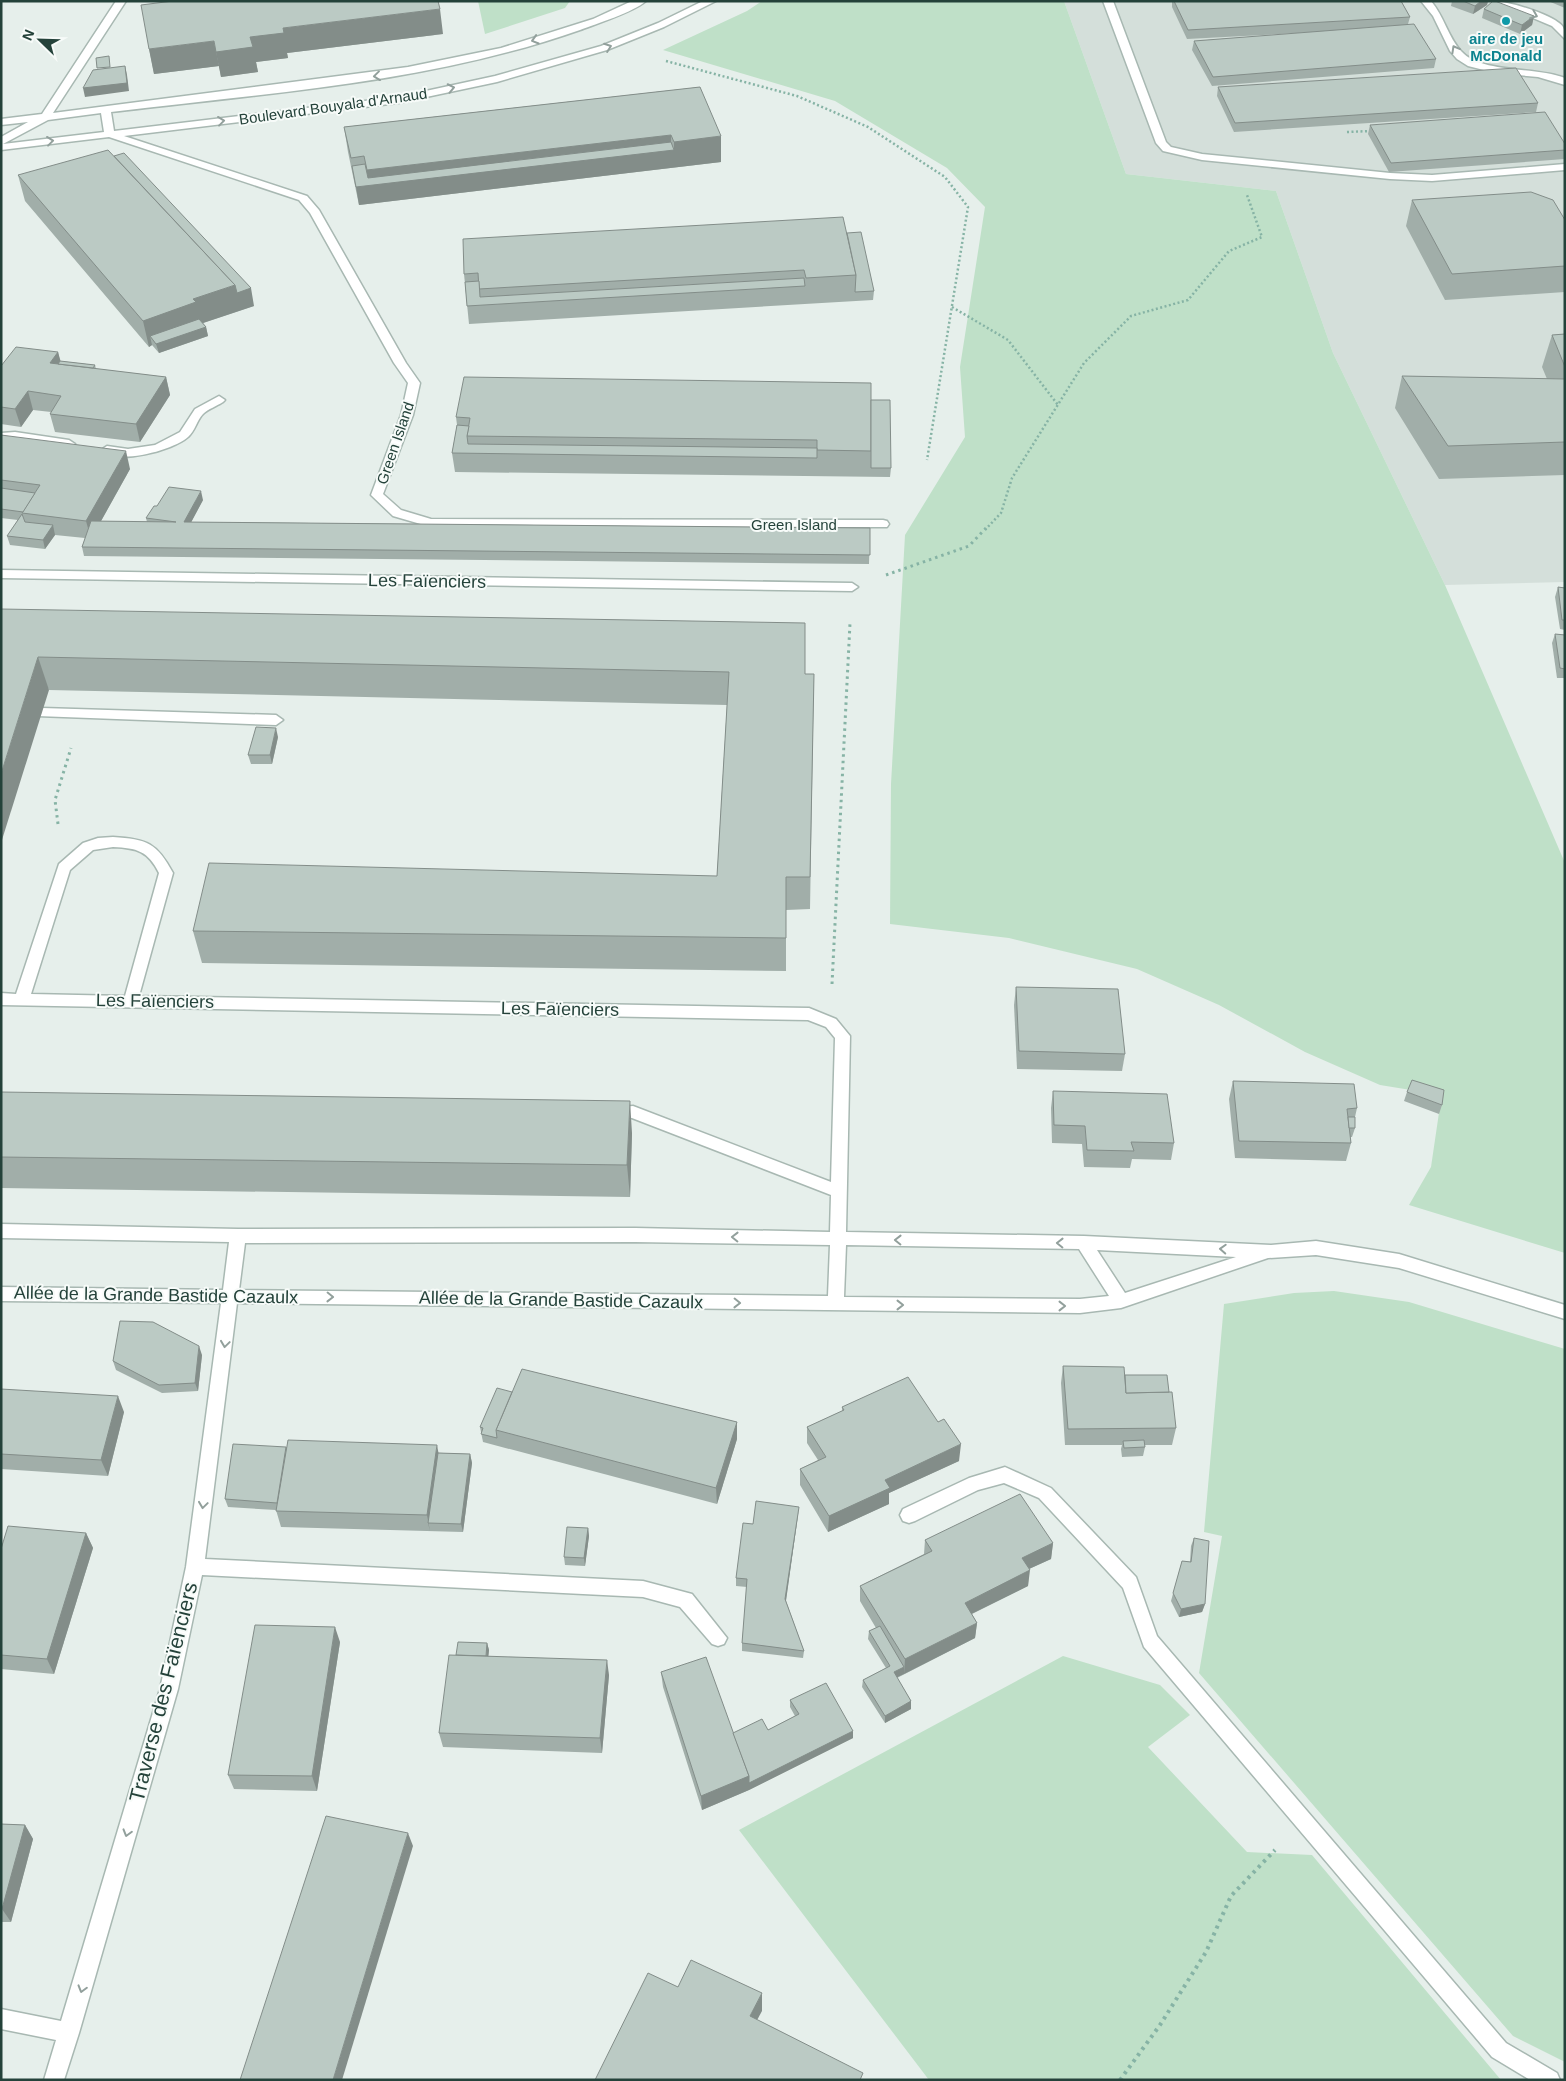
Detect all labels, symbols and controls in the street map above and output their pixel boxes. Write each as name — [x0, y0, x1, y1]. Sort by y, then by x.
one-way arrow — [1529, 9, 1538, 20]
north arrow — [15, 15, 65, 65]
marker: aire de jeu McDonald — [1500, 15, 1512, 27]
text: N — [19, 27, 37, 43]
place label: aire de jeu McDonald — [1469, 30, 1543, 64]
one-way arrow — [532, 35, 540, 45]
one-way arrow — [603, 43, 612, 53]
one-way arrow — [1452, 45, 1462, 54]
one-way arrow — [373, 71, 381, 81]
one-way arrow — [446, 83, 455, 94]
street label: Boulevard Bouyala d'Arnaud — [238, 84, 428, 128]
one-way arrow — [217, 116, 225, 127]
one-way arrow — [46, 136, 54, 147]
street label: Green Island — [373, 400, 417, 486]
street label: Green Island — [751, 516, 837, 533]
street label: Les Faïenciers — [368, 570, 486, 592]
street label: Les Faïenciers — [96, 990, 214, 1012]
street label: Les Faïenciers — [501, 998, 619, 1020]
one-way arrow — [731, 1232, 738, 1242]
one-way arrow — [893, 1235, 901, 1245]
one-way arrow — [1056, 1237, 1064, 1248]
one-way arrow — [1218, 1244, 1226, 1255]
street label: Allée de la Grande Bastide Cazaulx — [14, 1283, 298, 1307]
street label: Allée de la Grande Bastide Cazaulx — [419, 1288, 703, 1312]
one-way arrow — [326, 1292, 334, 1302]
one-way arrow — [734, 1298, 742, 1308]
one-way arrow — [896, 1300, 904, 1310]
one-way arrow — [1059, 1301, 1067, 1311]
one-way arrow — [220, 1340, 231, 1348]
one-way arrow — [198, 1501, 209, 1509]
street label: Traverse des Faïenciers — [125, 1580, 201, 1804]
one-way arrow — [122, 1829, 132, 1837]
one-way arrow — [77, 1985, 87, 1993]

